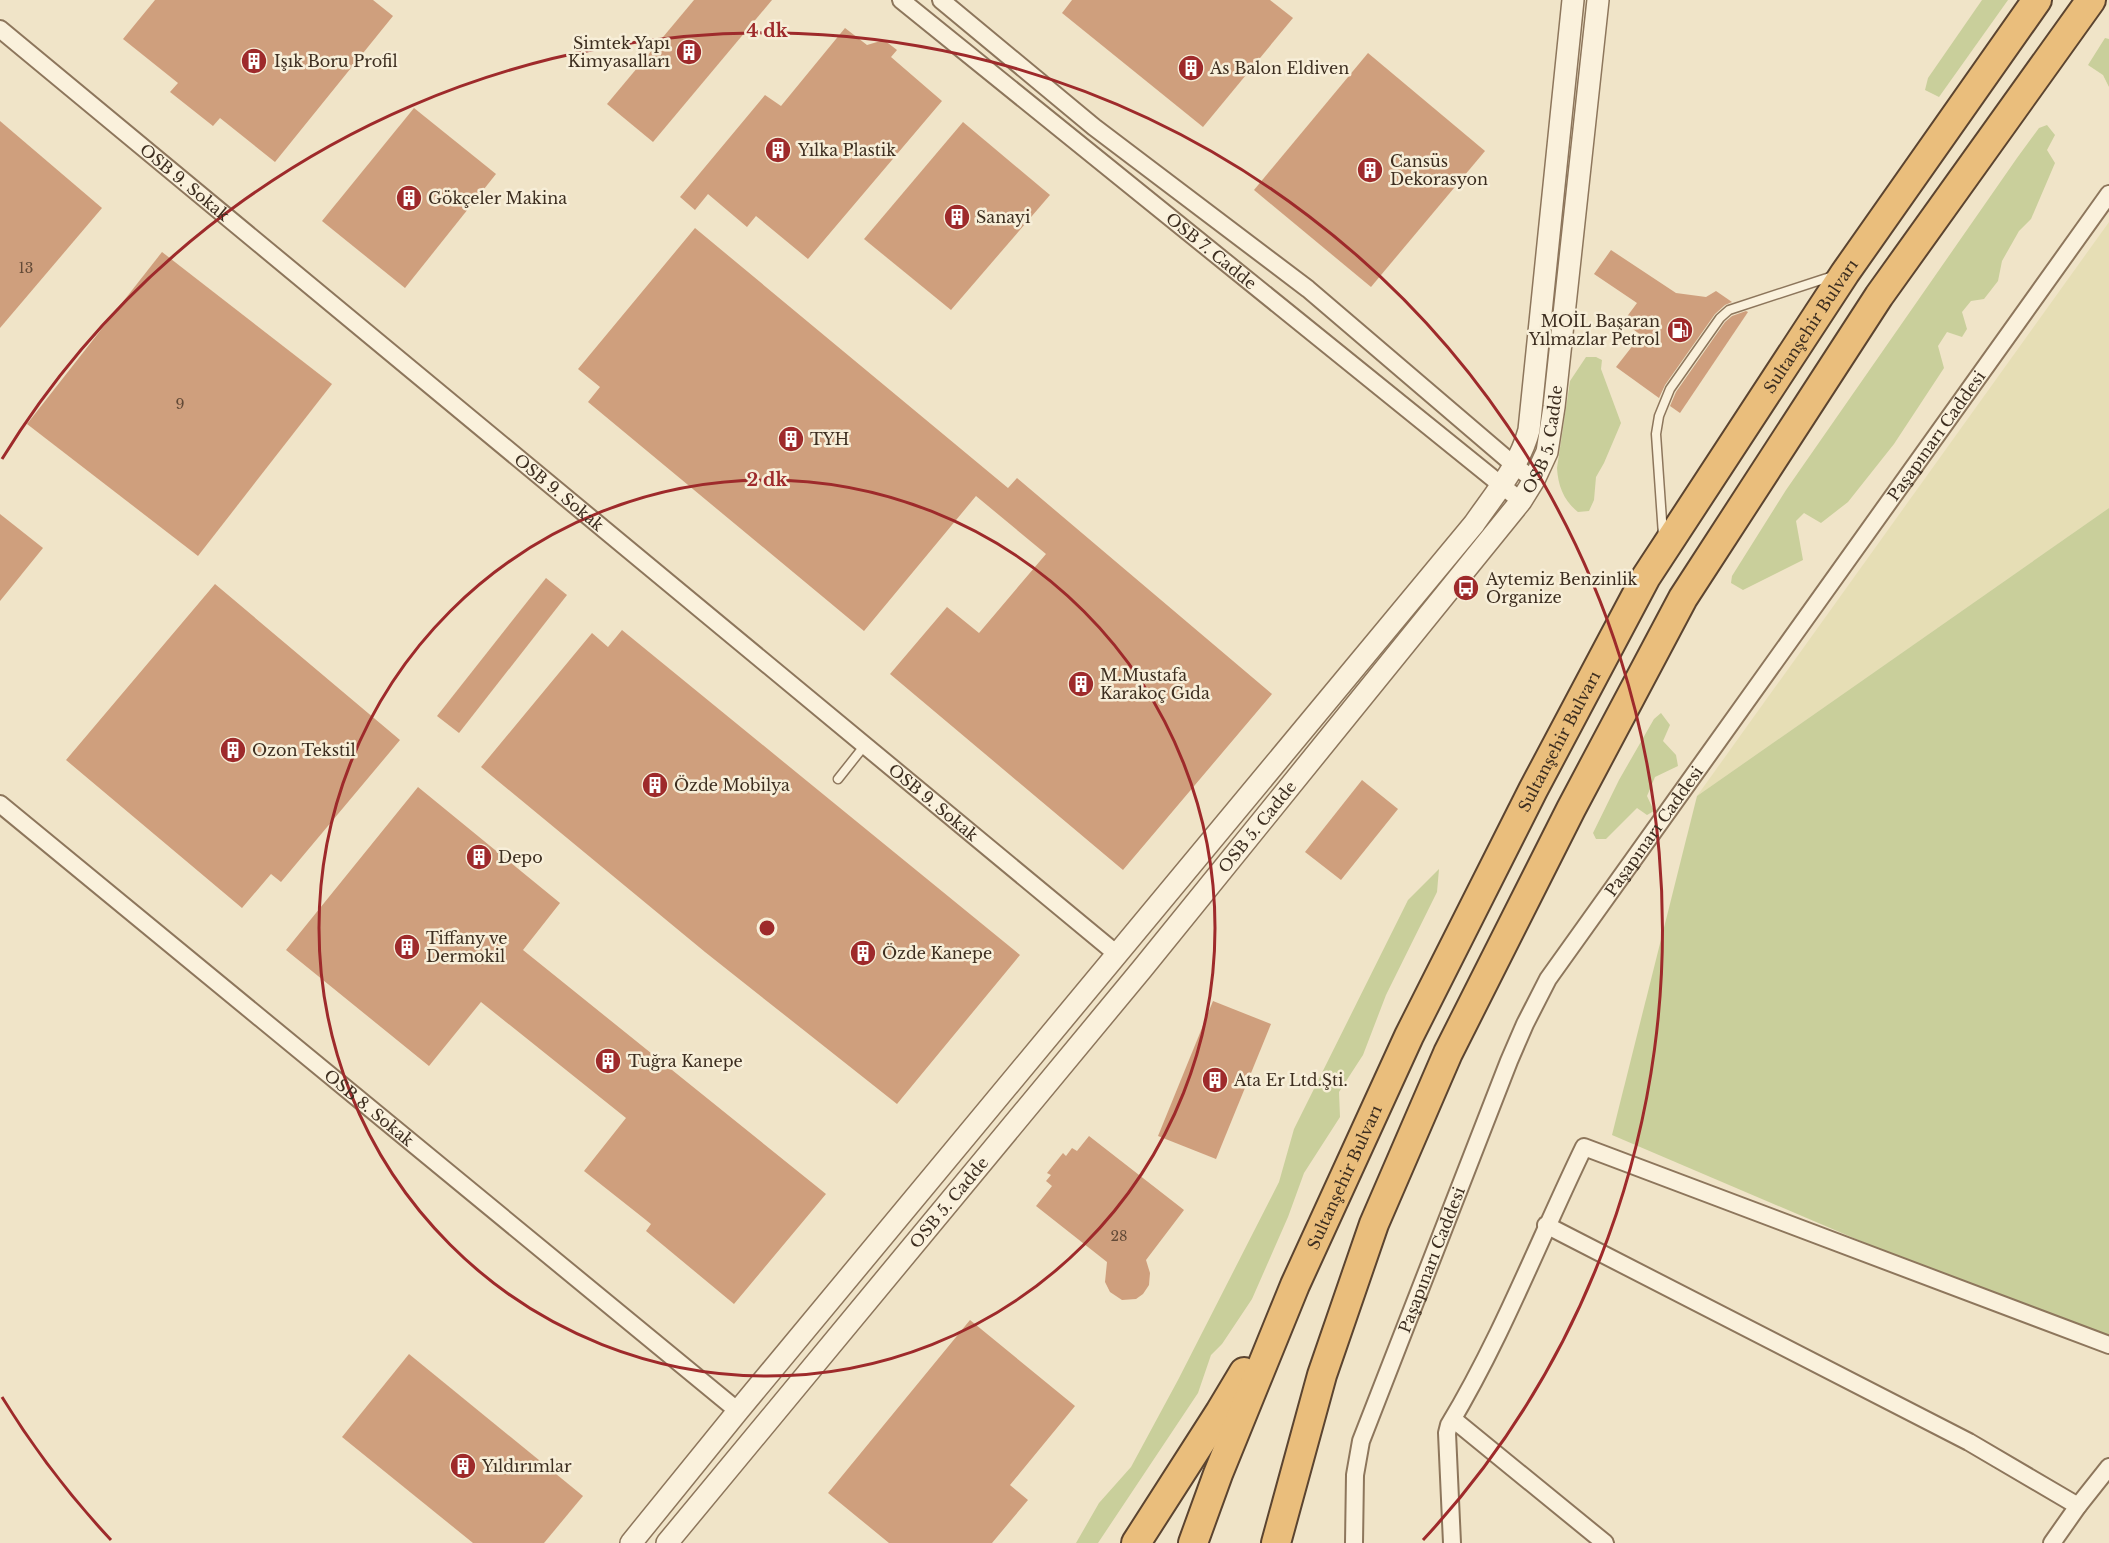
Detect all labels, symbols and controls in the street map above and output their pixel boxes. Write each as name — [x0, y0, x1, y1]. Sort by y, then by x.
text: 4 dk — [746, 20, 789, 42]
place label: Simtek Yapı Kimyasalları — [568, 33, 671, 71]
building icon: Simtek Yapı Kimyasalları — [674, 37, 704, 67]
building icon: Işık Boru Profil — [239, 46, 269, 76]
place label: Işık Boru Profil — [274, 51, 398, 71]
building icon: As Balon Eldiven — [1176, 53, 1206, 83]
place label: As Balon Eldiven — [1209, 58, 1349, 78]
building icon: Yılka Plastik — [763, 135, 793, 165]
street label: OSB 9. Sokak — [136, 139, 234, 225]
place label: Yılka Plastik — [797, 140, 896, 160]
place label: Cansüs Dekorasyon — [1390, 151, 1488, 189]
building icon: Cansüs Dekorasyon — [1355, 155, 1385, 185]
building icon: Gökçeler Makina — [394, 183, 424, 213]
place label: Gökçeler Makina — [428, 188, 567, 208]
building icon: Sanayi — [942, 202, 972, 232]
place label: Sanayi — [976, 207, 1031, 227]
street label: OSB 7. Cadde — [1162, 208, 1261, 293]
street label: Sultanşehir Bulvarı — [1759, 255, 1862, 397]
house number: 13 — [19, 259, 33, 277]
place label: MOİL Başaran Yılmazlar Petrol — [1528, 311, 1660, 349]
fuel station icon: MOİL Başaran Yılmazlar Petrol — [1665, 315, 1695, 345]
street label: Paşapınarı Caddesi — [1883, 366, 1990, 505]
street label: OSB 5. Cadde — [1518, 384, 1566, 497]
house number: 9 — [175, 395, 185, 413]
building icon: TYH — [776, 424, 806, 454]
place label: TYH — [810, 429, 850, 449]
street label: OSB 9. Sokak — [510, 449, 608, 535]
text: 2 dk — [747, 469, 789, 491]
place label: Aytemiz Benzinlik Organize — [1485, 569, 1637, 607]
bus stop icon: Aytemiz Benzinlik Organize — [1451, 573, 1481, 603]
place label: M.Mustafa Karakoç Gıda — [1100, 665, 1210, 703]
street label: Sultanşehir Bulvarı — [1514, 667, 1605, 815]
building icon: M.Mustafa Karakoç Gıda — [1066, 669, 1096, 699]
building icon: Ozon Tekstil — [218, 735, 248, 765]
place label: Ozon Tekstil — [252, 740, 356, 760]
street label: OSB 9. Sokak — [884, 759, 982, 845]
street label: Paşapınarı Caddesi — [1601, 762, 1707, 900]
building icon: Özde Mobilya — [640, 770, 670, 800]
place label: Özde Mobilya — [674, 775, 790, 795]
street label: OSB 5. Cadde — [1214, 777, 1300, 877]
building icon: Depo — [464, 842, 494, 872]
place label: Depo — [498, 847, 543, 867]
centre of rings — [757, 918, 777, 938]
place label: Tiffany ve Dermokil — [426, 928, 508, 966]
building icon: Tiffany ve Dermokil — [392, 932, 422, 962]
building icon: Özde Kanepe — [848, 938, 878, 968]
place label: Özde Kanepe — [882, 943, 992, 963]
building icon: Tuğra Kanepe — [593, 1046, 623, 1076]
place label: Tuğra Kanepe — [628, 1051, 743, 1071]
street label: OSB 8. Sokak — [320, 1065, 418, 1150]
building icon: Ata Er Ltd.Şti. — [1200, 1065, 1230, 1095]
place label: Ata Er Ltd.Şti. — [1233, 1070, 1348, 1090]
street label: Sultanşehir Bulvarı — [1303, 1101, 1386, 1253]
street label: OSB 5. Cadde — [905, 1153, 992, 1252]
street label: Paşapınarı Caddesi — [1394, 1183, 1469, 1336]
house number: 28 — [1110, 1227, 1128, 1245]
building icon: Yıldırımlar — [448, 1451, 478, 1481]
place label: Yıldırımlar — [481, 1456, 572, 1476]

